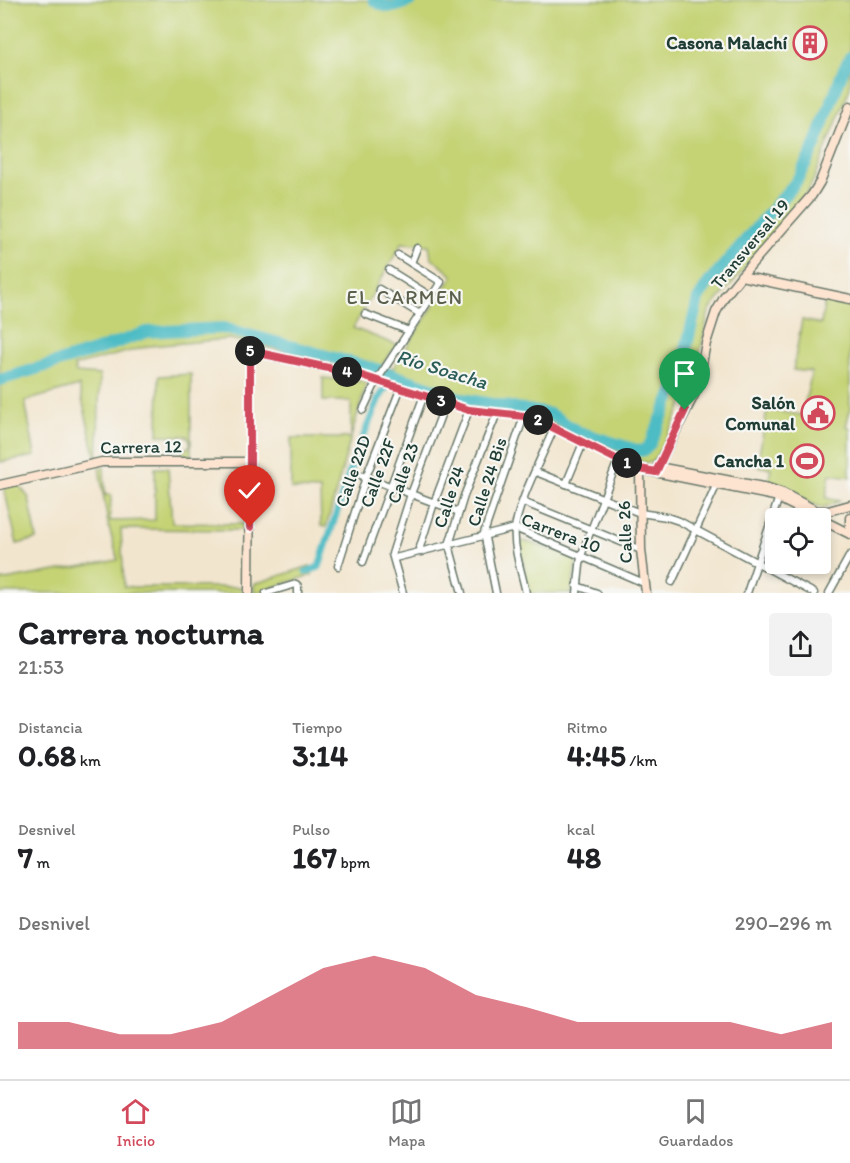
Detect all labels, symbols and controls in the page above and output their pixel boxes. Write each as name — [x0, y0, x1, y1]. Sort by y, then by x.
building icon: Casona Malachí — [792, 25, 828, 61]
place label: Casona Malachí — [666, 32, 787, 54]
street label: Transversal 19 — [706, 194, 794, 294]
district label: EL CARMEN — [346, 285, 464, 309]
pin: 5 — [235, 336, 265, 366]
text: 5 — [246, 341, 254, 360]
water label: Río Soacha — [394, 344, 491, 394]
pin — [659, 348, 710, 410]
pin: 4 — [332, 357, 362, 387]
icon: arrive — [668, 357, 701, 390]
text: 4 — [342, 362, 352, 381]
pin: 3 — [426, 386, 456, 416]
text: 3 — [437, 391, 445, 410]
place label: Salón Comunal — [725, 392, 796, 435]
public building icon: Salón Comunal — [800, 395, 836, 431]
pin: 2 — [523, 405, 553, 435]
text: 2 — [534, 410, 542, 429]
street label: Calle 22D — [330, 432, 376, 510]
street label: Carrera 12 — [100, 435, 183, 459]
street label: Calle 22F — [355, 435, 401, 511]
street label: Calle 24 Bis — [462, 435, 512, 529]
street label: Calle 23 — [382, 439, 424, 506]
sports icon: Cancha 1 — [789, 443, 825, 479]
pin: 1 — [612, 448, 642, 478]
place label: Cancha 1 — [714, 450, 785, 472]
text: 1 — [623, 453, 631, 472]
street label: Calle 24 — [429, 463, 469, 531]
pin — [224, 465, 275, 527]
icon: check — [233, 474, 266, 507]
street label: Calle 26 — [613, 500, 637, 564]
street label: Carrera 10 — [518, 508, 604, 558]
map controls — [765, 508, 831, 574]
button: locate — [765, 508, 831, 574]
text: Carrera nocturna — [18, 613, 264, 652]
button: share — [769, 613, 832, 676]
text: 21:53 — [18, 655, 64, 679]
text: Distancia — [18, 718, 83, 737]
text: Tiempo — [292, 718, 342, 737]
text: Ritmo — [567, 718, 607, 737]
text: 0.68 — [18, 737, 76, 774]
text: 3:14 — [292, 737, 348, 774]
text: 4:45 — [567, 737, 626, 774]
text: km — [76, 751, 101, 770]
text: /km — [626, 751, 657, 770]
text: Desnivel — [18, 820, 76, 839]
text: Pulso — [292, 820, 330, 839]
text: kcal — [567, 820, 595, 839]
text: 7 — [18, 839, 33, 876]
text: 167 — [292, 839, 337, 876]
text: 48 — [567, 839, 601, 876]
text: m — [33, 853, 50, 872]
text: bpm — [337, 853, 370, 872]
text: Desnivel — [18, 911, 90, 935]
text: 290–296 m — [735, 911, 832, 935]
tab: Inicio — [117, 1095, 155, 1150]
tab: Mapa — [388, 1095, 425, 1150]
tab: Guardados — [658, 1095, 733, 1150]

